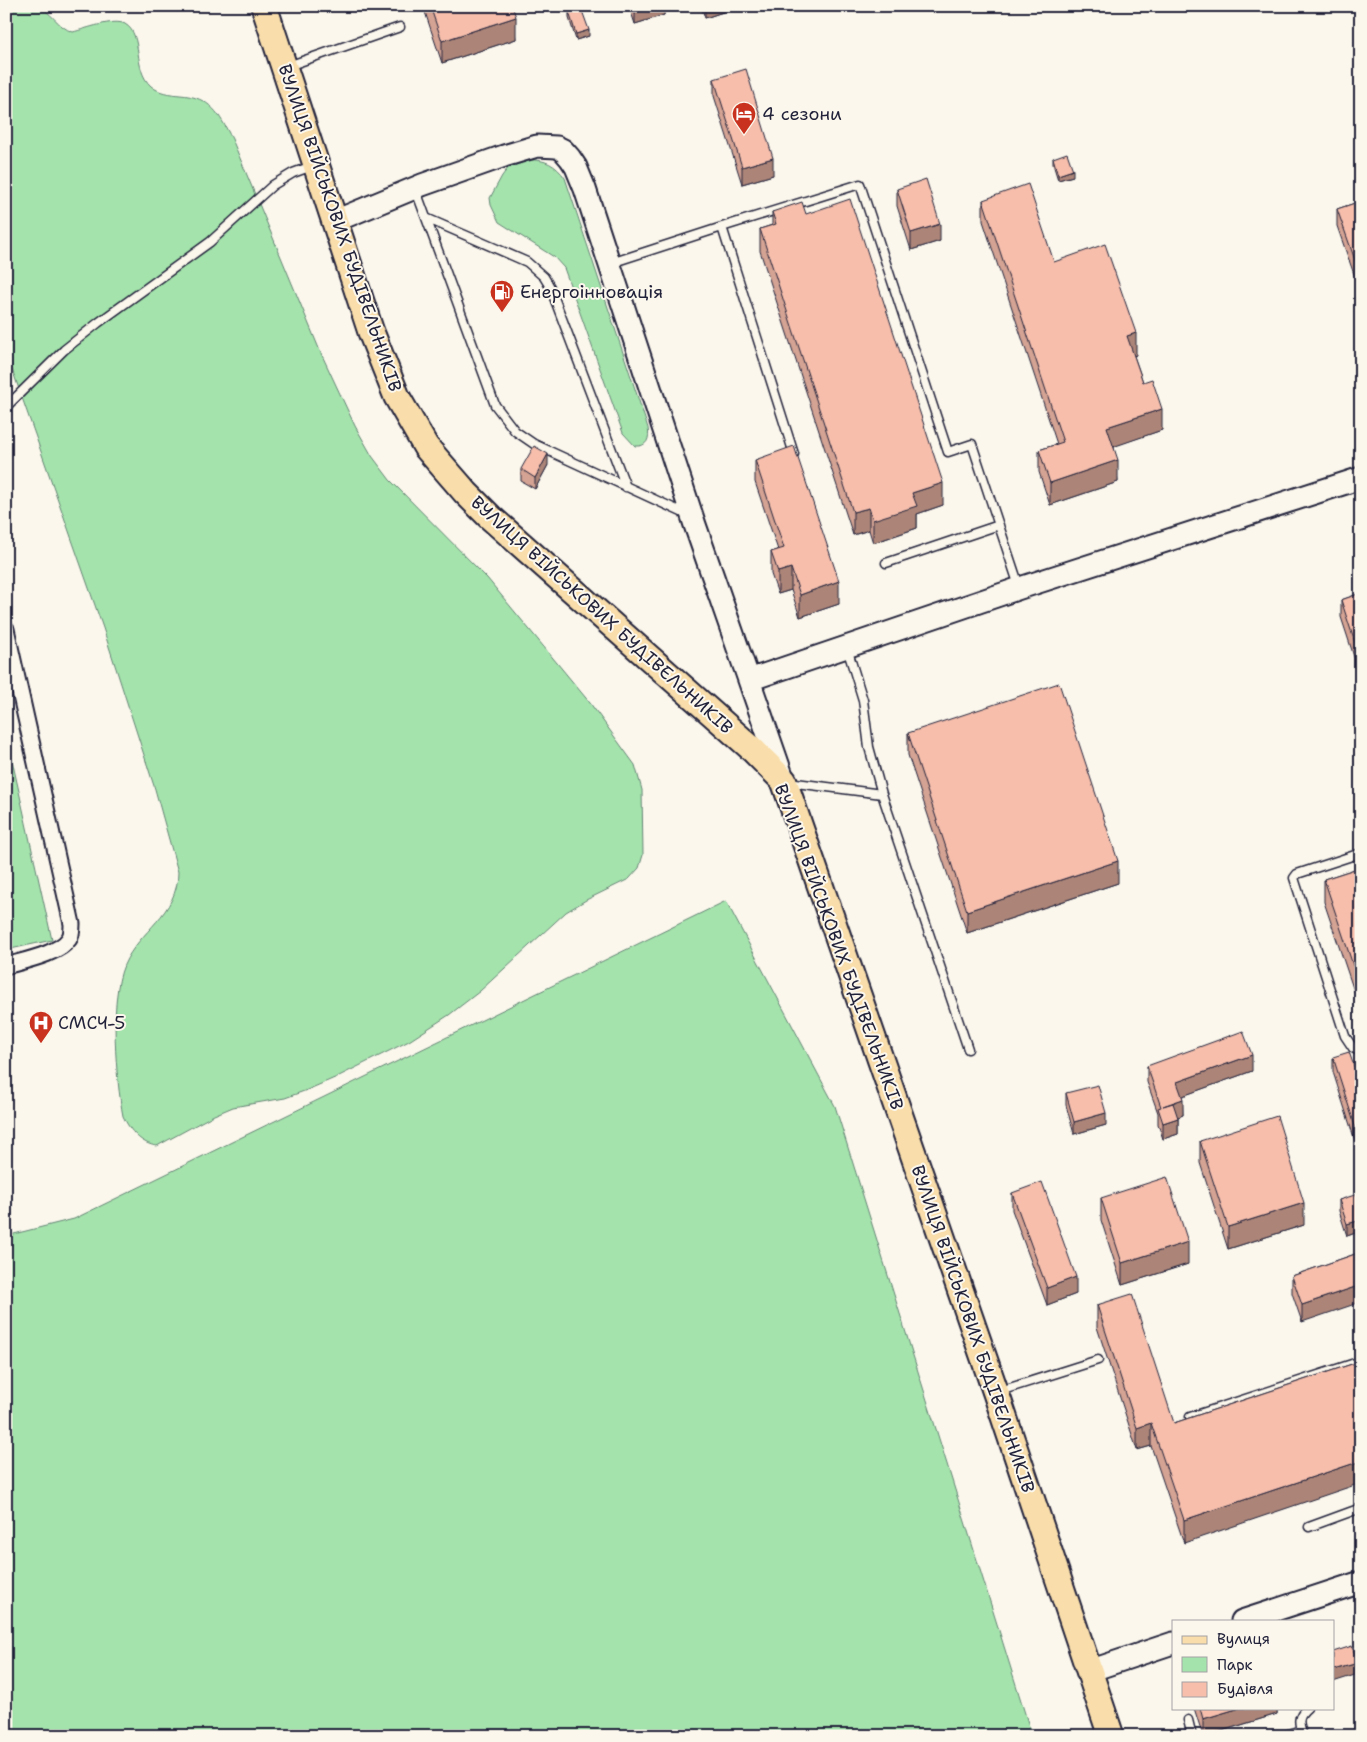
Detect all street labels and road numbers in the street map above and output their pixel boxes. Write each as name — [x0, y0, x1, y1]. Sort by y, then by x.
street label: ВУЛИЦЯ ВІЙСЬКОВИХ БУДІВЕЛЬНИКІВ — [272, 61, 408, 395]
street label: ВУЛИЦЯ ВІЙСЬКОВИХ БУДІВЕЛЬНИКІВ — [466, 491, 738, 739]
street label: ВУЛИЦЯ ВІЙСЬКОВИХ БУДІВЕЛЬНИКІВ — [769, 781, 909, 1113]
street label: ВУЛИЦЯ ВІЙСЬКОВИХ БУДІВЕЛЬНИКІВ — [905, 1162, 1041, 1496]

